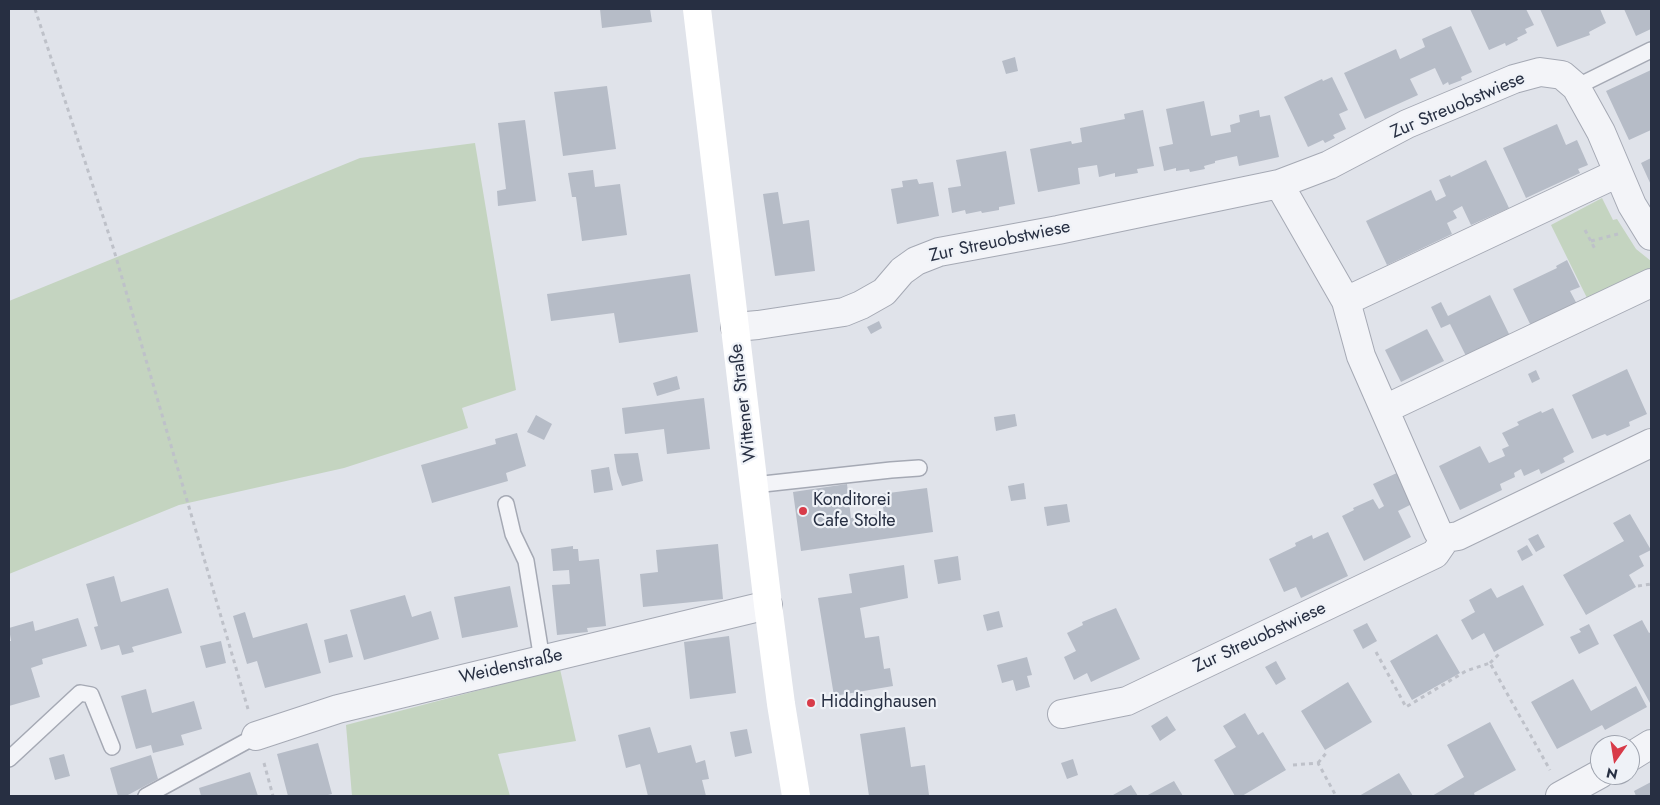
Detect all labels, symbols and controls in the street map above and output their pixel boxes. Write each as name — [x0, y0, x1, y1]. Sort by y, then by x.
street label: Zur Streuobstwiese — [1388, 68, 1528, 144]
street label: Zur Streuobstwiese — [928, 217, 1072, 267]
street label: Wittener Straße — [726, 343, 762, 463]
place label: Konditorei Cafe Stolte — [813, 490, 896, 532]
marker: Konditorei Cafe Stolte — [797, 505, 809, 517]
street label: Zur Streuobstwiese — [1190, 598, 1330, 678]
street label: Weidenstraße — [457, 645, 565, 689]
place label: Hiddinghausen — [821, 692, 937, 714]
marker: Hiddinghausen — [805, 697, 817, 709]
north arrow — [1590, 735, 1640, 785]
text: N — [1604, 763, 1620, 785]

